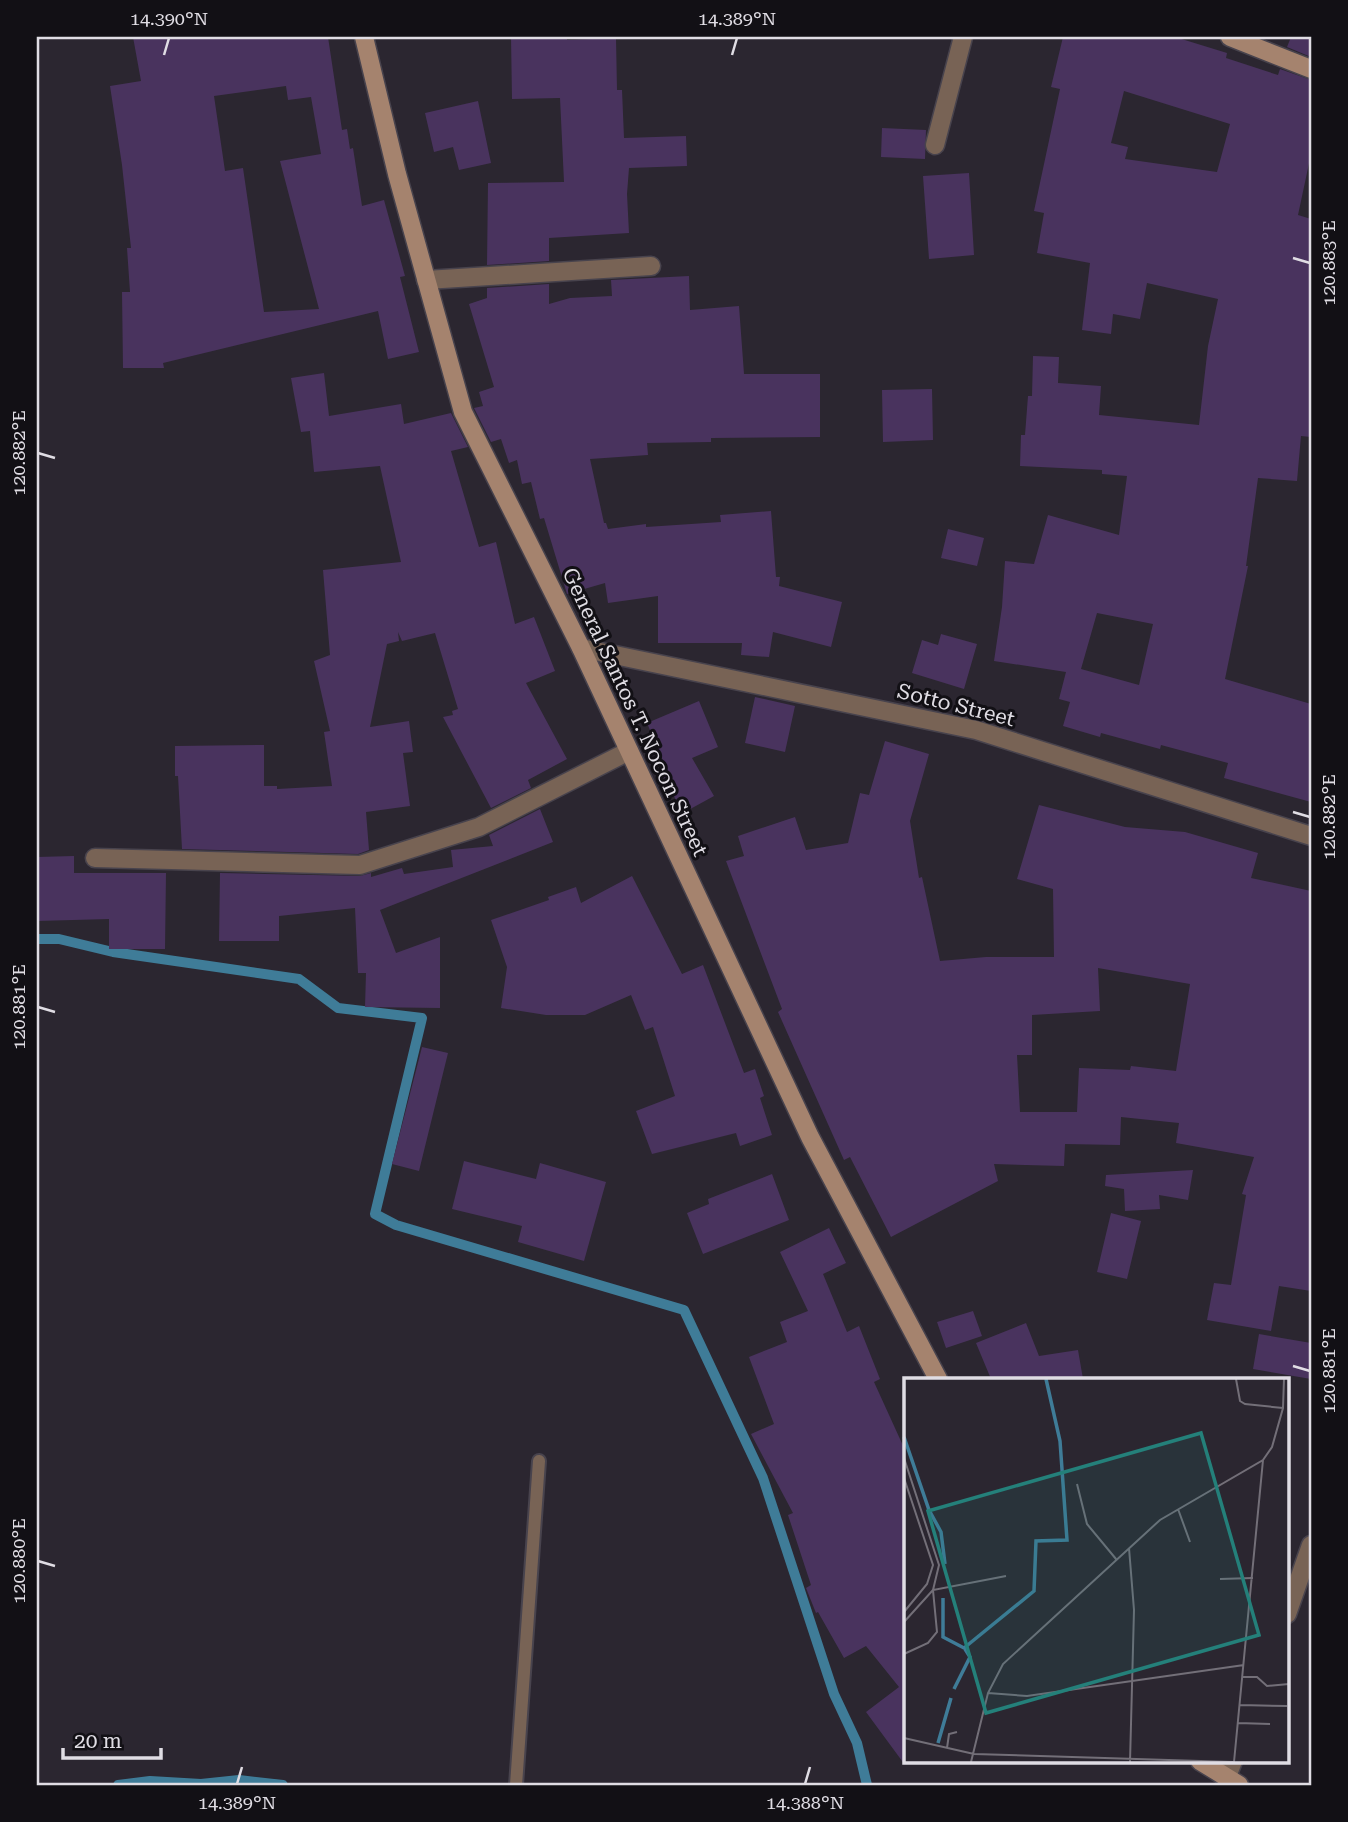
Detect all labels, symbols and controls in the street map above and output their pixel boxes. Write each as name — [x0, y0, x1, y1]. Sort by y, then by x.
text: 14.390°N — [130, 8, 208, 29]
text: 14.389°N — [698, 8, 776, 29]
text: 120.883°E — [1318, 220, 1339, 306]
text: 120.882°E — [8, 410, 29, 496]
street label: General Santos T. Nocon Street — [557, 564, 713, 860]
street label: Sotto Street — [895, 679, 1017, 731]
text: 120.882°E — [1318, 774, 1339, 860]
text: 120.881°E — [8, 964, 29, 1050]
text: 120.881°E — [1318, 1328, 1339, 1414]
inset map — [904, 1378, 1288, 1762]
text: 120.880°E — [8, 1518, 29, 1604]
scale bar — [63, 1717, 161, 1761]
text: 20 m — [74, 1729, 122, 1753]
text: 14.389°N — [198, 1792, 276, 1813]
text: 14.388°N — [766, 1792, 844, 1813]

